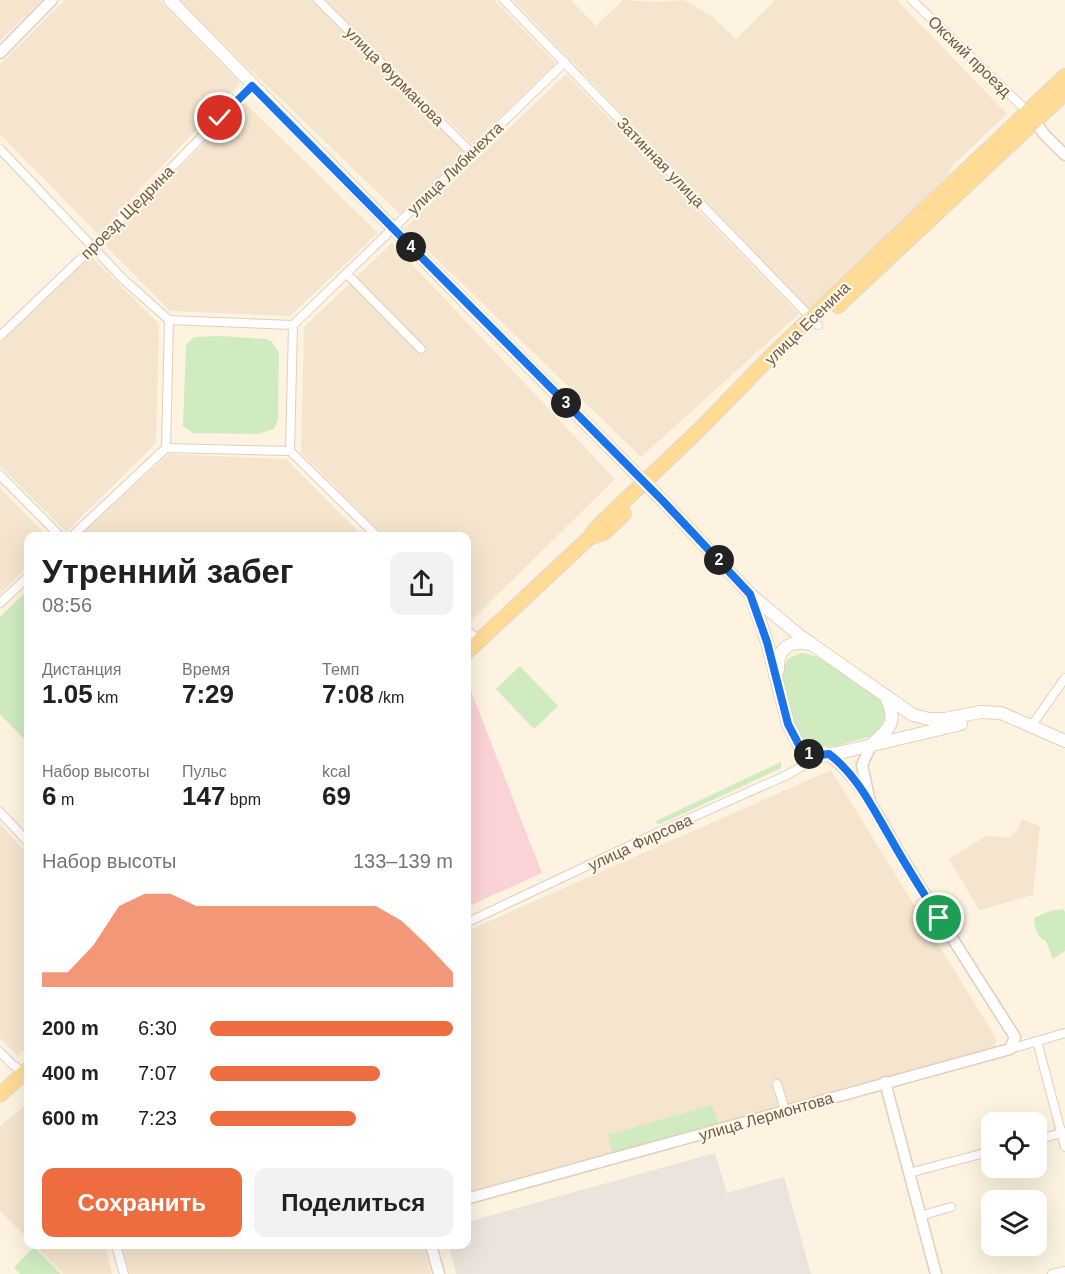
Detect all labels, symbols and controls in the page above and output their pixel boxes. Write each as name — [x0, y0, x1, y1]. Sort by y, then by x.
street label: Окский проезд — [925, 13, 1015, 101]
street label: улица Фурманова — [342, 24, 447, 129]
pin — [194, 92, 245, 143]
icon: check — [203, 101, 236, 134]
street label: Затинная улица — [613, 114, 708, 211]
street label: улица Либкнехта — [404, 119, 506, 218]
street label: проезд Щедрина — [77, 162, 177, 262]
pin: 4 — [396, 232, 426, 262]
text: 4 — [407, 238, 415, 255]
street label: улица Есенина — [761, 279, 853, 368]
pin: 3 — [551, 388, 581, 418]
text: 3 — [562, 394, 570, 411]
pin: 2 — [704, 545, 734, 575]
text: 2 — [715, 551, 723, 568]
button: share — [390, 552, 453, 615]
text: Утренний забег — [42, 553, 294, 590]
text: 08:56 — [42, 594, 92, 616]
text: Дистанция — [42, 661, 121, 678]
text: Время — [182, 661, 230, 678]
text: Темп — [322, 661, 359, 678]
text: 1.05 — [42, 679, 93, 709]
text: 7:29 — [182, 679, 234, 709]
text: 7:08 — [322, 679, 374, 709]
text: km — [93, 689, 118, 706]
text: /km — [374, 689, 404, 706]
pin: 1 — [794, 739, 824, 769]
text: 1 — [805, 745, 813, 762]
text: Набор высоты — [42, 763, 149, 780]
text: Пульс — [182, 763, 227, 780]
text: kcal — [322, 763, 350, 780]
text: 6 — [42, 781, 56, 811]
text: 147 — [182, 781, 225, 811]
text: 69 — [322, 781, 351, 811]
text: m — [56, 791, 74, 808]
text: bpm — [225, 791, 261, 808]
street label: улица Фирсова — [586, 811, 695, 874]
text: Набор высоты — [42, 850, 176, 872]
text: 133–139 m — [353, 850, 453, 872]
pin — [913, 892, 964, 943]
icon: arrive — [922, 901, 955, 934]
text: 200 m — [42, 1017, 99, 1039]
text: 6:30 — [138, 1017, 177, 1039]
text: 400 m — [42, 1062, 99, 1084]
text: 7:07 — [138, 1062, 177, 1084]
street label: улица Лермонтова — [697, 1089, 835, 1144]
text: 600 m — [42, 1107, 99, 1129]
text: 7:23 — [138, 1107, 177, 1129]
map controls — [981, 1112, 1047, 1256]
button: locate — [981, 1112, 1047, 1178]
button: Сохранить — [42, 1168, 242, 1237]
button: Поделиться — [254, 1168, 453, 1237]
button: layers — [981, 1190, 1047, 1256]

